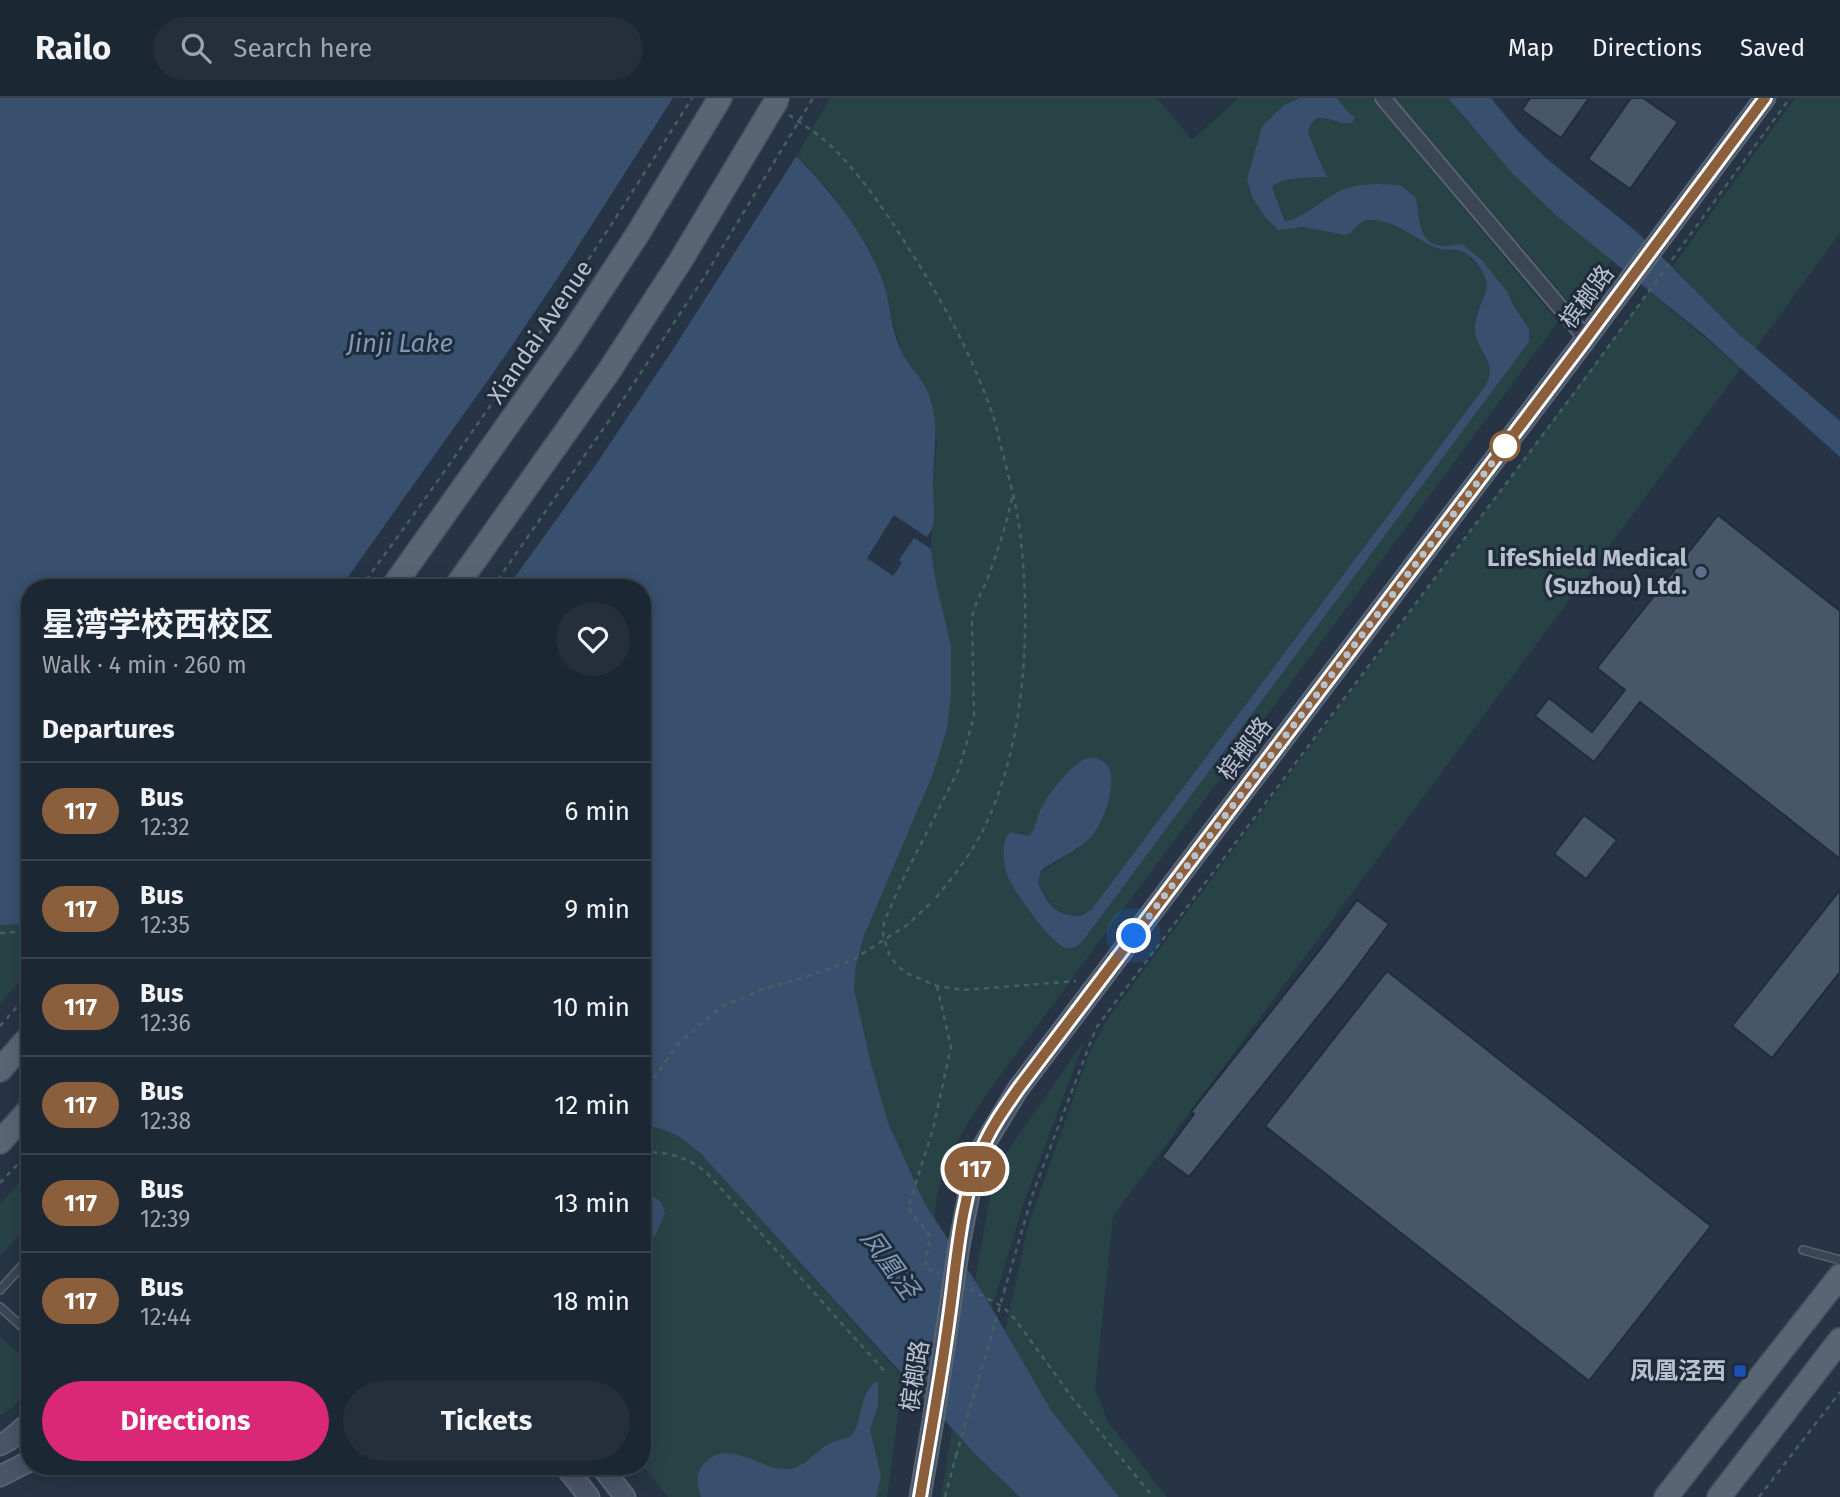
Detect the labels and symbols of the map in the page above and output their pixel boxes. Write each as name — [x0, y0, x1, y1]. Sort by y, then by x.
street label: Xiandai Avenue — [482, 255, 598, 409]
street label: 槟榔路 — [1554, 260, 1620, 334]
water label: Jinji Lake — [345, 328, 453, 359]
unlabelled marker — [1490, 431, 1520, 461]
place label: LifeShield Medical (Suzhou) Ltd. — [1487, 544, 1688, 600]
marker: LifeShield Medical (Suzhou) Ltd. — [1693, 564, 1709, 580]
street label: 槟榔路 — [1212, 712, 1278, 786]
your location — [1116, 918, 1151, 953]
line badge: 117 — [935, 1146, 1015, 1192]
water label: 凤凰泾 — [854, 1224, 927, 1307]
street label: 槟榔路 — [896, 1338, 934, 1414]
place label: 凤凰泾西 — [1630, 1357, 1726, 1385]
marker: 凤凰泾西 — [1732, 1363, 1748, 1379]

